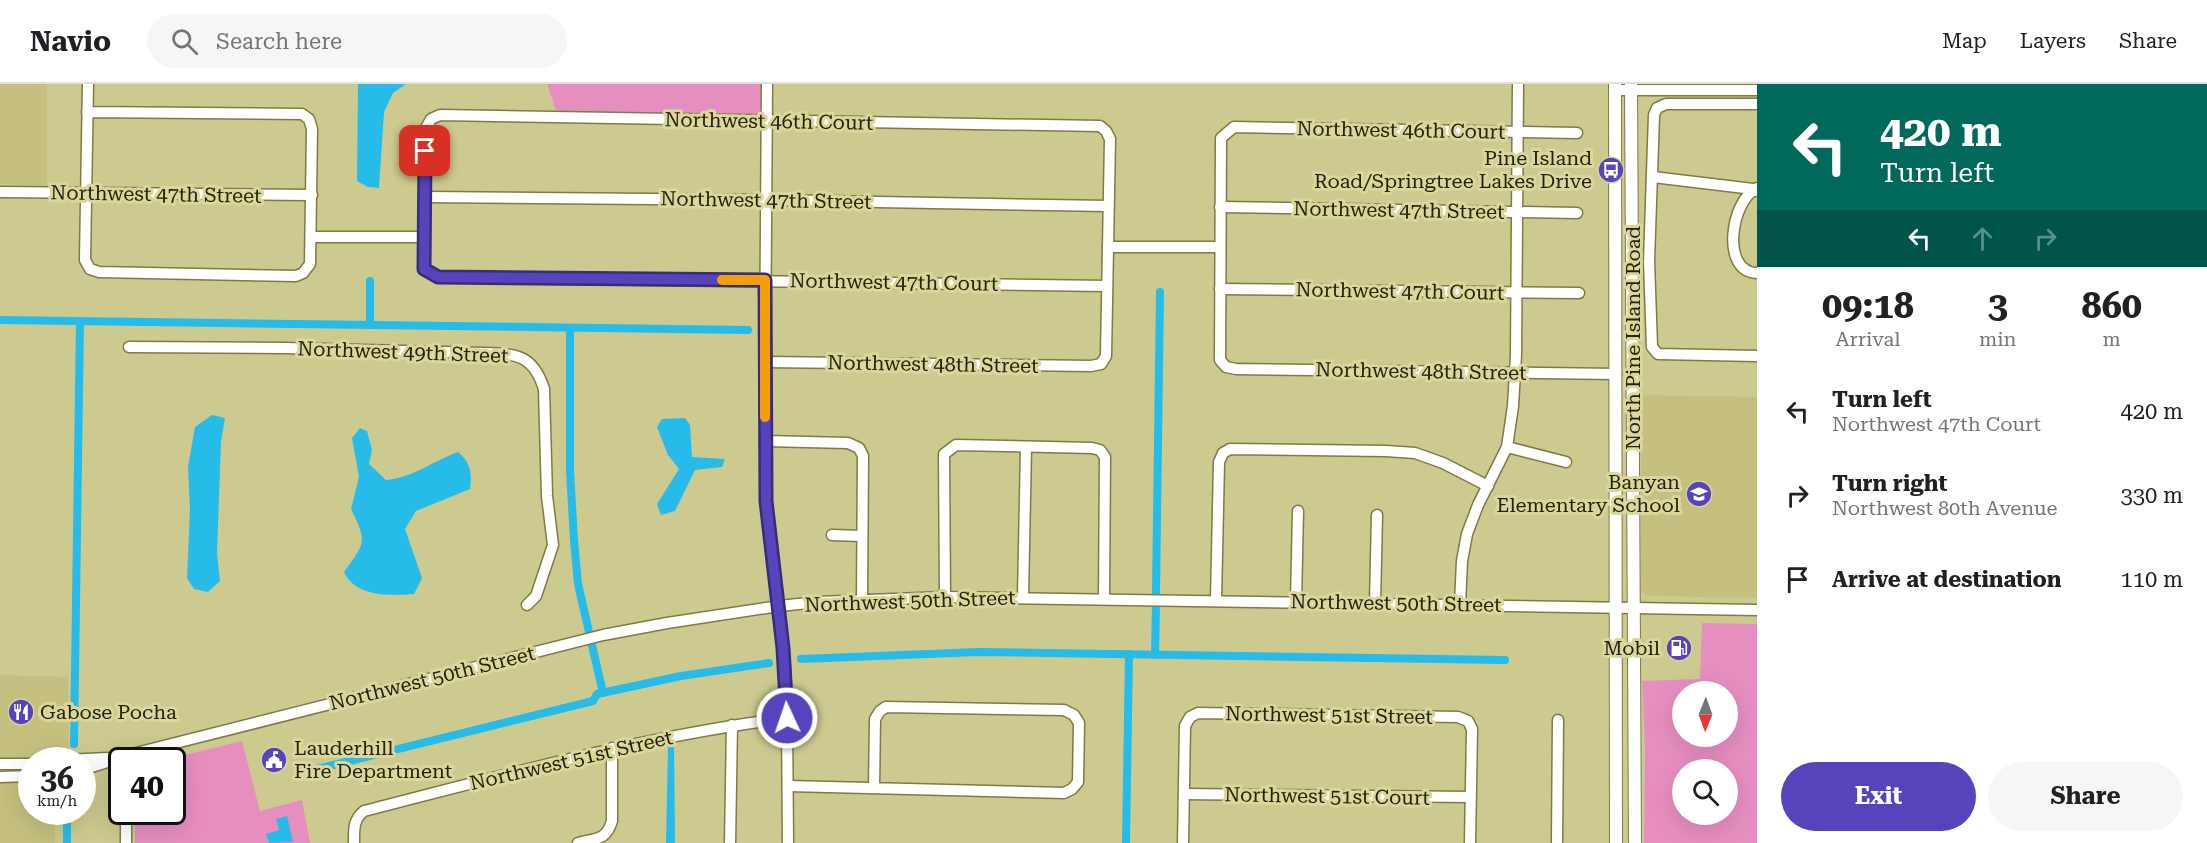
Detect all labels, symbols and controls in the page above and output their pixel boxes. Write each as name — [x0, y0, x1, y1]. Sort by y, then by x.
search box — [147, 14, 567, 68]
text: Navio — [30, 25, 111, 58]
icon: search — [168, 25, 201, 58]
text: Search here — [216, 29, 342, 54]
text: Map — [1942, 29, 1987, 53]
text: Layers — [2020, 29, 2086, 53]
text: Share — [2119, 29, 2177, 53]
street label: Northwest 46th Court — [664, 107, 874, 135]
text: 420 m — [1880, 107, 2002, 156]
icon: left — [1781, 108, 1859, 186]
street label: Northwest 46th Court — [1296, 116, 1506, 144]
pin — [399, 125, 450, 176]
icon: arrive — [408, 134, 441, 167]
place label: Pine Island Road/Springtree Lakes Drive — [1314, 146, 1592, 193]
bus stop icon: Pine Island Road/Springtree Lakes Drive — [1596, 155, 1626, 185]
text: Turn left — [1880, 157, 1994, 189]
street label: Northwest 47th Street — [50, 180, 262, 208]
street label: Northwest 47th Street — [660, 186, 872, 214]
street label: Northwest 47th Street — [1293, 196, 1505, 224]
icon: left — [1903, 222, 1936, 255]
icon: ahead — [1966, 222, 1999, 255]
icon: right — [2029, 222, 2062, 255]
street label: North Pine Island Road — [1621, 226, 1645, 450]
street label: Northwest 47th Court — [789, 268, 999, 296]
street label: Northwest 47th Court — [1295, 277, 1505, 305]
text: 09:18 — [1822, 285, 1914, 327]
text: 3 — [1988, 285, 2008, 327]
text: 860 — [2082, 285, 2142, 327]
text: Arrival — [1835, 327, 1900, 351]
text: min — [1979, 327, 2016, 351]
text: m — [2103, 327, 2121, 351]
street label: Northwest 49th Street — [297, 336, 509, 368]
street label: Northwest 48th Street — [827, 350, 1039, 378]
street label: Northwest 48th Street — [1315, 357, 1527, 385]
text: Turn left — [1832, 387, 1932, 412]
icon: left — [1781, 395, 1814, 428]
text: 420 m — [2120, 399, 2183, 424]
text: Northwest 47th Court — [1832, 412, 2041, 436]
place label: Banyan Elementary School — [1497, 470, 1680, 517]
text: Turn right — [1832, 471, 1947, 496]
school or university icon: Banyan Elementary School — [1684, 479, 1714, 509]
icon: right — [1781, 479, 1814, 512]
text: 330 m — [2120, 483, 2183, 508]
text: Northwest 80th Avenue — [1832, 496, 2057, 520]
icon: arrive — [1781, 563, 1814, 596]
text: Arrive at destination — [1832, 567, 2061, 592]
text: 110 m — [2120, 567, 2183, 592]
street label: Northwest 50th Street — [804, 585, 1016, 617]
street label: Northwest 50th Street — [1290, 589, 1502, 617]
fuel station icon: Mobil — [1664, 633, 1694, 663]
place label: Mobil — [1603, 636, 1660, 660]
street label: Northwest 50th Street — [327, 641, 538, 715]
north arrow — [1672, 681, 1738, 747]
map controls — [1672, 681, 1738, 825]
position arrow — [755, 686, 819, 750]
restaurant icon: Gabose Pocha — [6, 697, 36, 727]
place label: Gabose Pocha — [40, 700, 177, 724]
street label: Northwest 51st Street — [1225, 701, 1434, 729]
street label: Northwest 51st Street — [467, 725, 675, 795]
place label: Lauderhill Fire Department — [294, 736, 453, 783]
public building icon: Lauderhill Fire Department — [259, 745, 289, 775]
speed limit sign: 40 — [108, 747, 186, 825]
button: search — [1672, 759, 1738, 825]
text: 36 — [40, 761, 74, 796]
button: Exit — [1781, 762, 1976, 831]
button: Share — [1988, 762, 2183, 831]
street label: Northwest 51st Court — [1224, 782, 1430, 810]
text: km/h — [37, 792, 77, 810]

